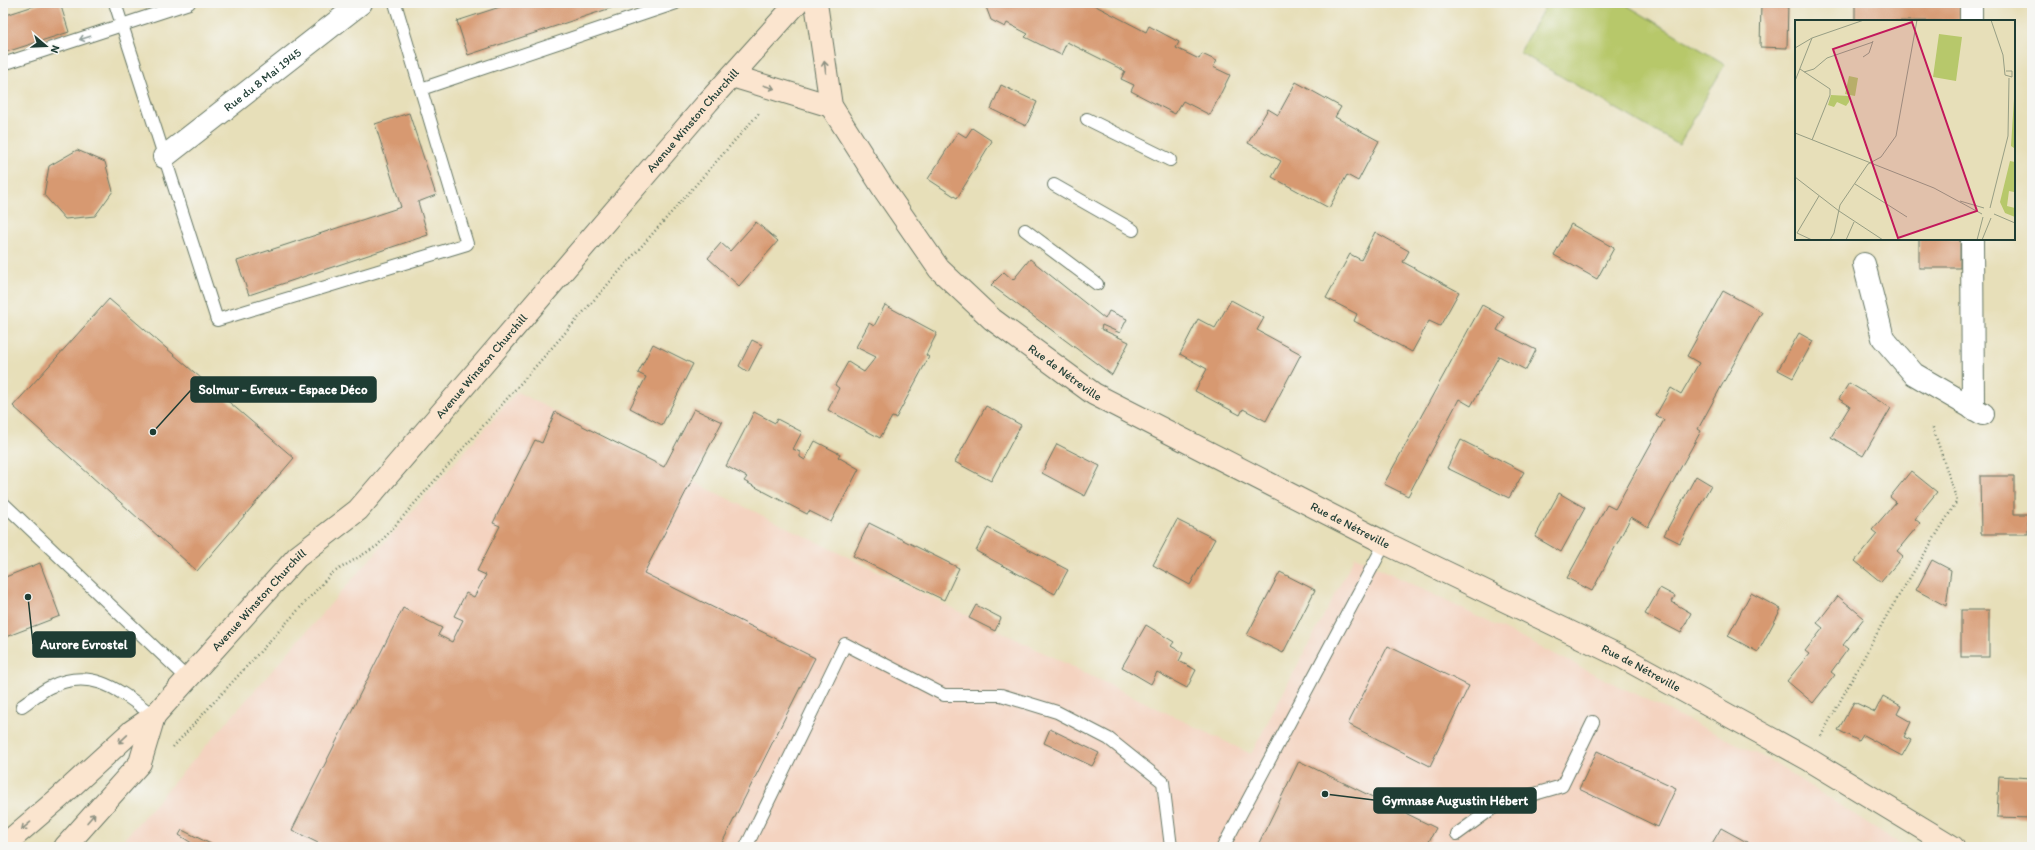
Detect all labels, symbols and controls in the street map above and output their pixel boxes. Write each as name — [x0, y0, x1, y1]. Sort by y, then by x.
inset map — [1795, 20, 2015, 240]
north arrow — [26, 26, 66, 66]
one-way arrow — [79, 35, 92, 42]
text: N — [48, 43, 62, 55]
street label: Rue du 8 Mai 1945 — [221, 45, 304, 115]
one-way arrow — [821, 61, 829, 74]
street label: Avenue Winston Churchill — [644, 65, 742, 175]
one-way arrow — [762, 84, 775, 91]
street label: Avenue Winston Churchill — [433, 310, 531, 421]
street label: Rue de Nétreville — [1025, 341, 1104, 404]
callout: Solmur - Evreux - Espace Déco — [191, 377, 376, 402]
text: Solmur - Evreux - Espace Déco — [198, 382, 368, 398]
street label: Rue de Nétreville — [1308, 499, 1392, 551]
street label: Avenue Winston Churchill — [209, 545, 309, 654]
callout: Aurore Evrostel — [33, 632, 135, 657]
text: Aurore Evrostel — [40, 637, 128, 652]
street label: Rue de Nétreville — [1599, 641, 1683, 695]
one-way arrow — [118, 735, 128, 744]
callout: Gymnase Augustin Hébert — [1374, 788, 1536, 813]
text: Gymnase Augustin Hébert — [1382, 793, 1528, 809]
one-way arrow — [87, 813, 96, 823]
one-way arrow — [21, 822, 32, 831]

